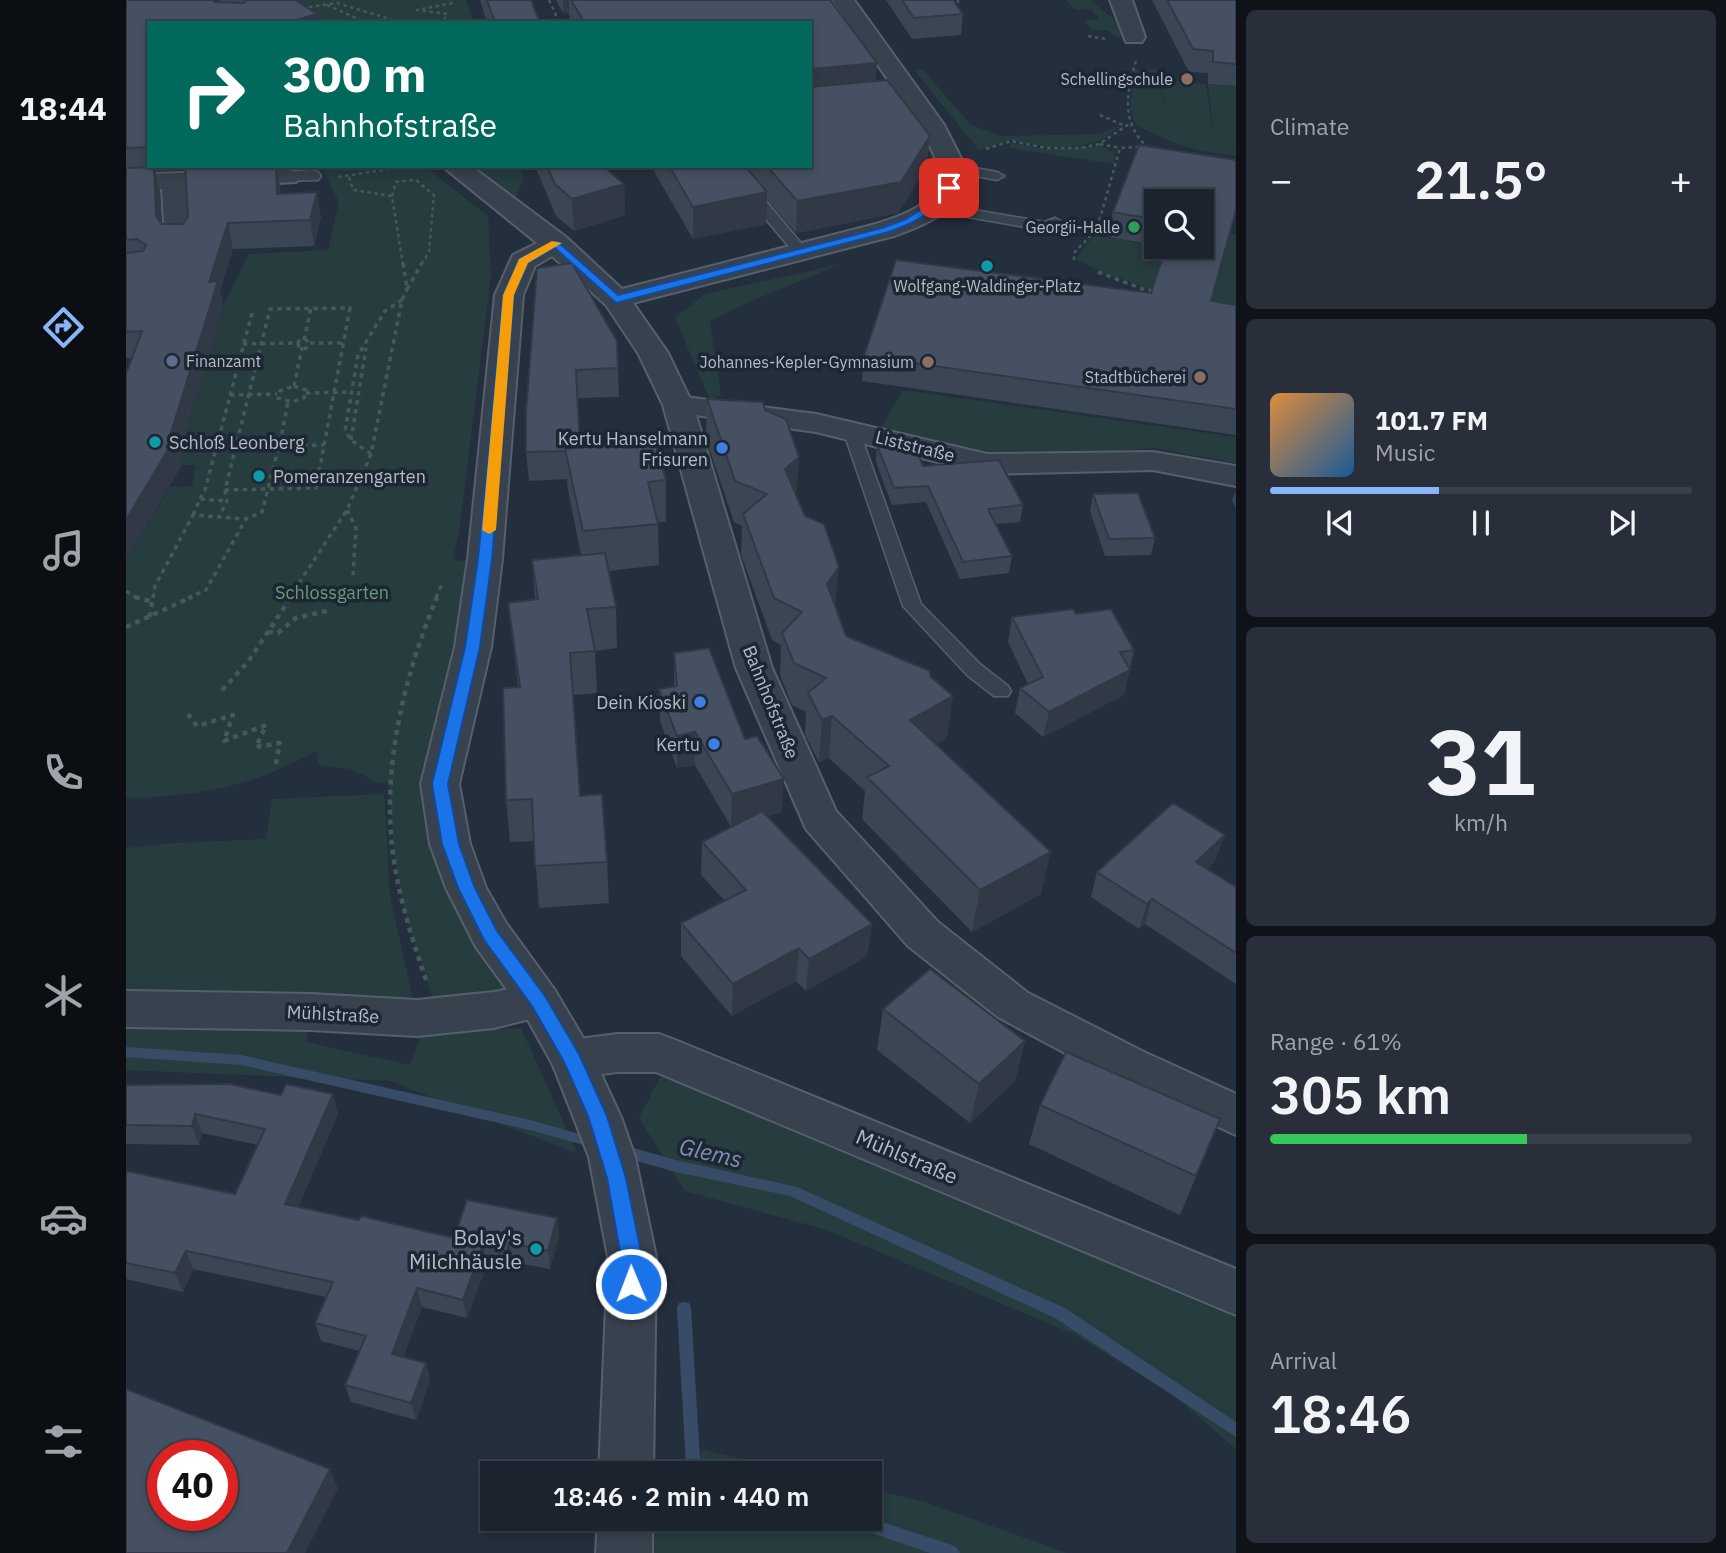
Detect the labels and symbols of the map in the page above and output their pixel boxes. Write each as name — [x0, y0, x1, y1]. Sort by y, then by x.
place label: Schellingschule — [1060, 69, 1173, 89]
marker: Schellingschule — [1179, 71, 1195, 87]
pin — [919, 158, 979, 218]
place label: Georgii-Halle — [1026, 217, 1120, 237]
marker: Georgii-Halle — [1126, 219, 1142, 235]
marker: Wolfgang-Waldinger-Platz — [979, 258, 995, 274]
place label: Wolfgang-Waldinger-Platz — [893, 276, 1081, 296]
place label: Finanzamt — [186, 351, 261, 371]
place label: Johannes-Kepler-Gymnasium — [700, 352, 914, 372]
marker: Finanzamt — [164, 353, 180, 369]
marker: Johannes-Kepler-Gymnasium — [920, 354, 936, 370]
place label: Stadtbücherei — [1085, 367, 1186, 387]
marker: Stadtbücherei — [1192, 369, 1208, 385]
street label: Liststraße — [873, 425, 957, 467]
place label: Kertu Hanselmann Frisuren — [558, 427, 708, 471]
place label: Schloß Leonberg — [169, 431, 305, 454]
marker: Schloß Leonberg — [147, 434, 163, 450]
marker: Kertu Hanselmann Frisuren — [714, 440, 730, 456]
place label: Pomeranzengarten — [273, 465, 426, 488]
marker: Pomeranzengarten — [251, 468, 267, 484]
park label: Schlossgarten — [275, 581, 389, 604]
street label: Bahnhofstraße — [738, 642, 804, 762]
place label: Dein Kioski — [596, 691, 686, 714]
marker: Dein Kioski — [692, 694, 708, 710]
place label: Kertu — [656, 733, 700, 756]
marker: Kertu — [706, 736, 722, 752]
street label: Mühlstraße — [286, 1000, 380, 1028]
street label: Mühlstraße — [852, 1122, 962, 1190]
water label: Glems — [677, 1130, 745, 1174]
place label: Bolay's Milchhäusle — [409, 1223, 522, 1275]
marker: Bolay's Milchhäusle — [528, 1241, 544, 1257]
position arrow — [594, 1247, 668, 1321]
speed limit sign: 40 — [147, 1440, 238, 1531]

